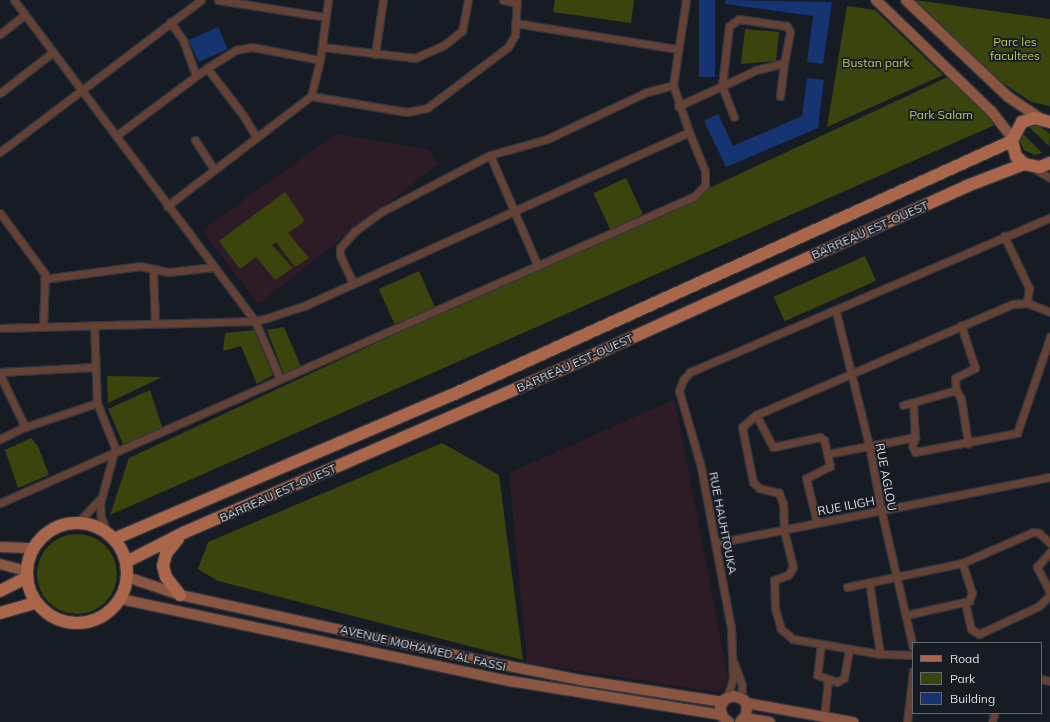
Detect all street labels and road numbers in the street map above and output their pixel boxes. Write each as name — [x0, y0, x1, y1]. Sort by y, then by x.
street label: BARREAU EST-OUEST — [809, 198, 931, 262]
street label: BARREAU EST-OUEST — [514, 331, 636, 395]
street label: RUE AGLOU — [872, 442, 900, 512]
street label: BARREAU EST-OUEST — [217, 461, 339, 525]
street label: RUE HAUHTOUKA — [706, 471, 740, 575]
street label: RUE ILIGH — [816, 493, 876, 519]
street label: AVENUE MOHAMED AL FASSI — [339, 622, 507, 674]

